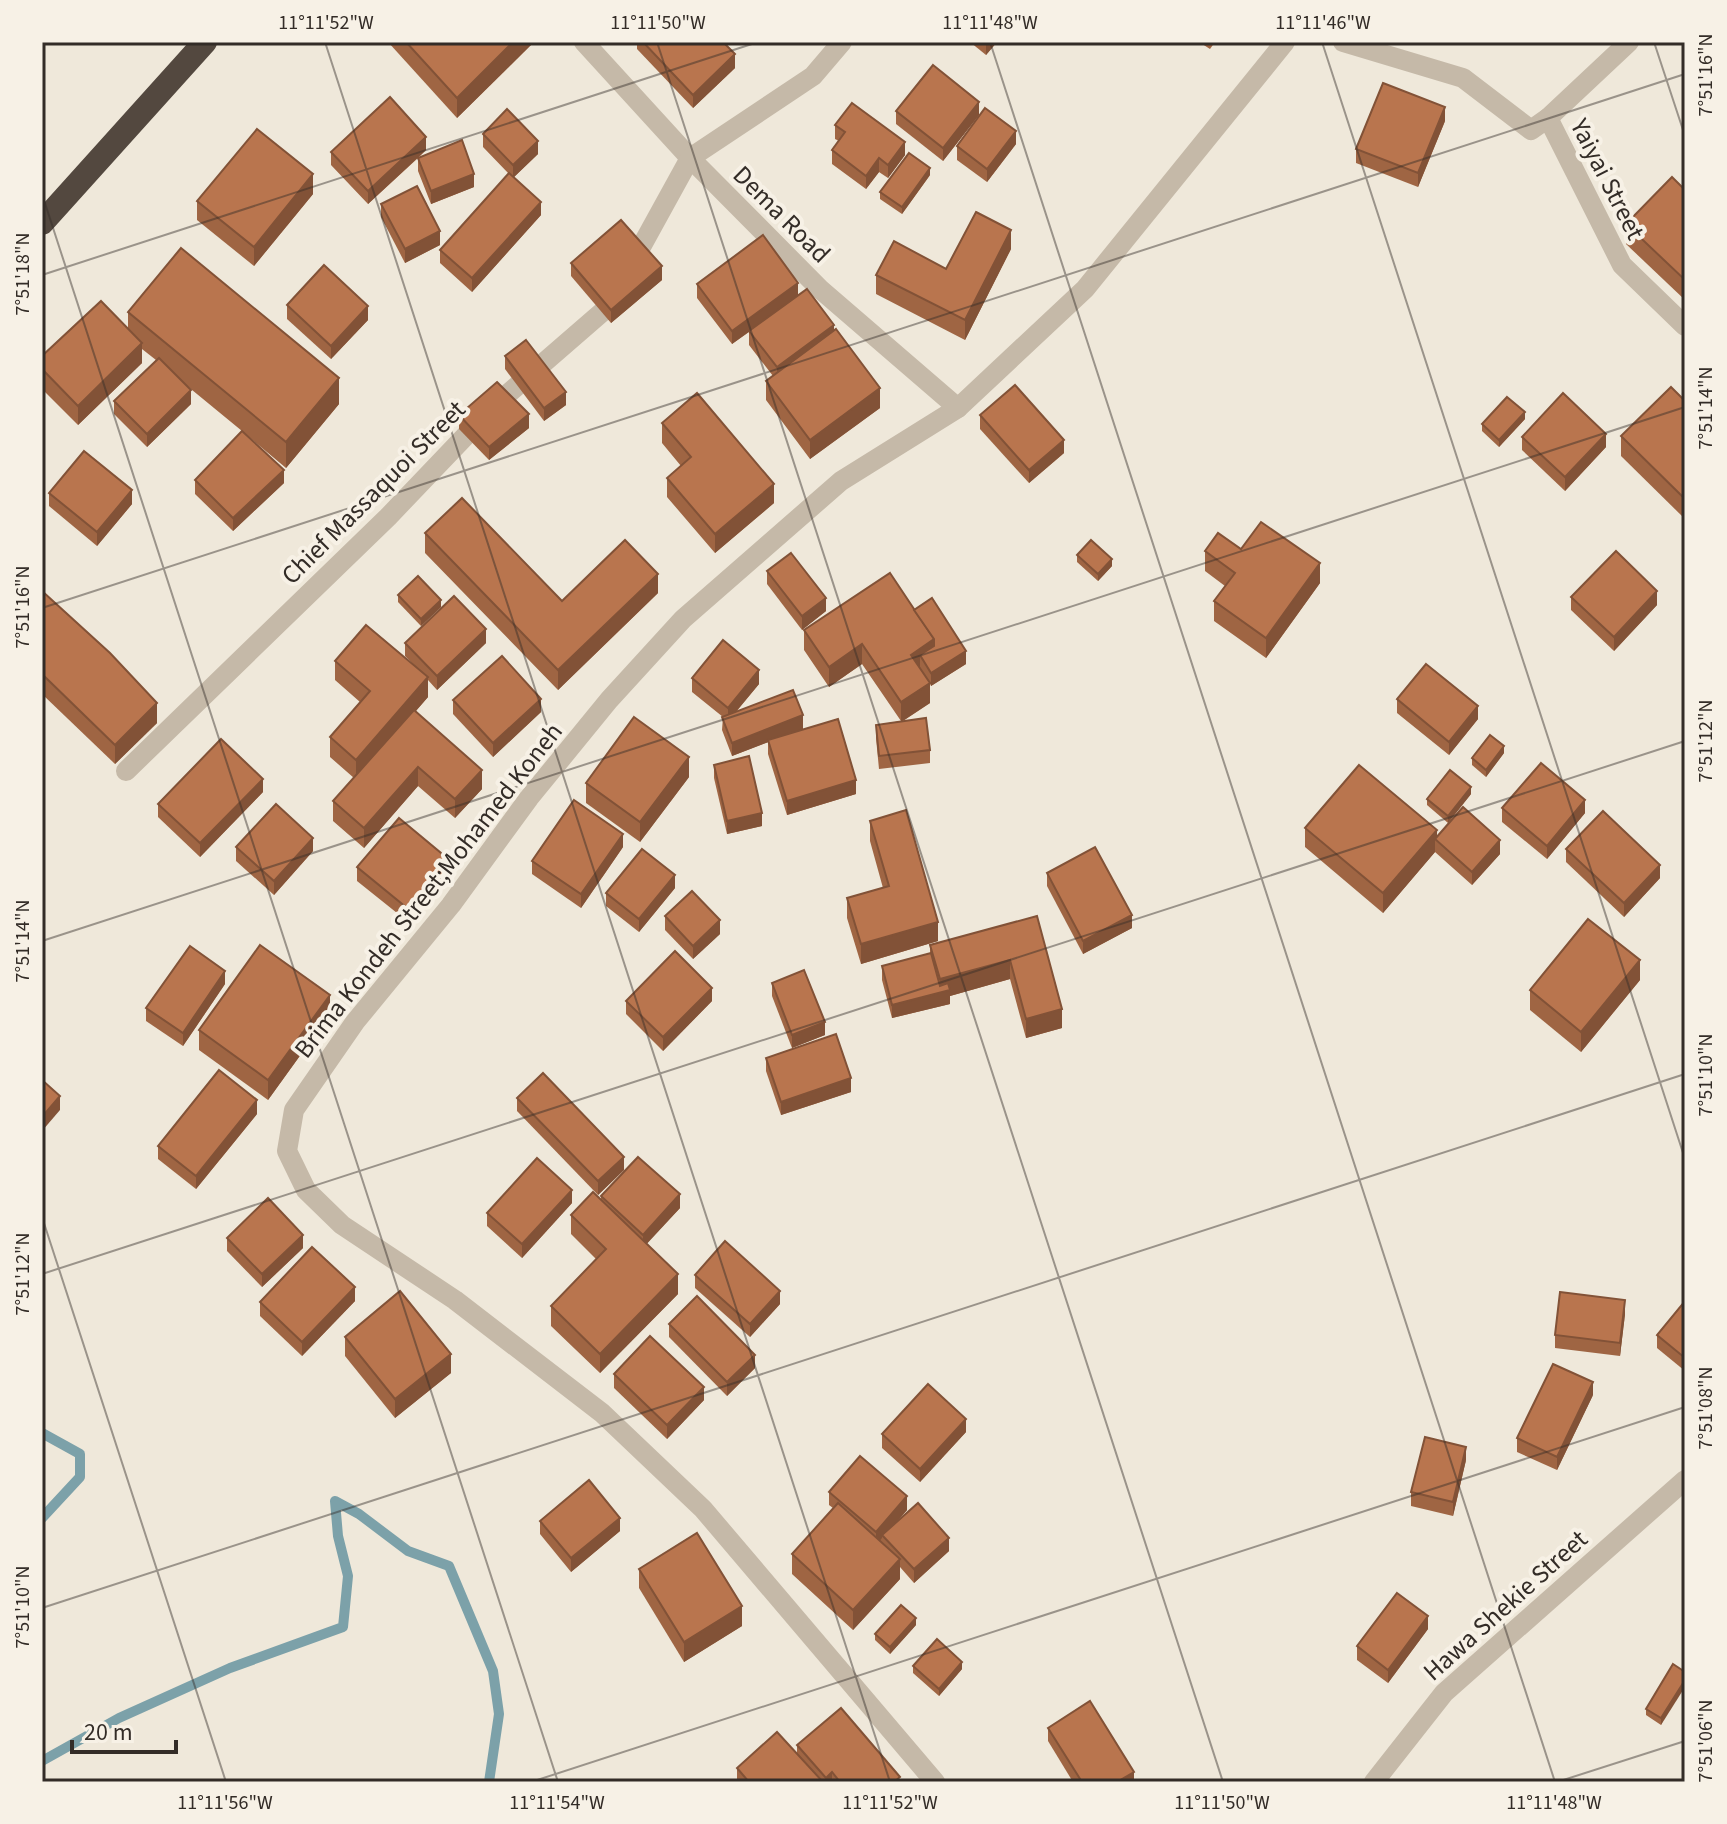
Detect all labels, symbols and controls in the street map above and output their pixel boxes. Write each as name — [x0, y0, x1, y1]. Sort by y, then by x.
text: 11°11'52"W — [278, 9, 374, 37]
text: 11°11'50"W — [610, 9, 706, 37]
text: 11°11'48"W — [942, 9, 1038, 37]
text: 11°11'46"W — [1275, 9, 1371, 37]
text: 7°51'16"N — [1692, 34, 1720, 116]
street label: Yaiyai Street — [1561, 111, 1654, 246]
street label: Dema Road — [725, 157, 839, 271]
text: 7°51'18"N — [9, 233, 37, 315]
text: 7°51'14"N — [1692, 367, 1720, 449]
street label: Chief Massaquoi Street — [273, 392, 474, 593]
text: 7°51'16"N — [9, 566, 37, 648]
text: 7°51'12"N — [1692, 700, 1720, 782]
street label: Brima Kondeh Street;Mohamed Koneh — [285, 715, 571, 1066]
text: 7°51'14"N — [9, 900, 37, 982]
text: 7°51'10"N — [1692, 1034, 1720, 1116]
text: 7°51'12"N — [9, 1233, 37, 1315]
text: 7°51'08"N — [1692, 1367, 1720, 1449]
street label: Hawa Shekie Street — [1415, 1521, 1596, 1689]
text: 7°51'10"N — [9, 1566, 37, 1648]
text: 7°51'06"N — [1692, 1700, 1720, 1782]
scale bar — [72, 1704, 176, 1754]
text: 20 m — [84, 1715, 133, 1750]
text: 11°11'56"W — [177, 1789, 273, 1817]
text: 11°11'54"W — [509, 1789, 605, 1817]
text: 11°11'52"W — [842, 1789, 938, 1817]
text: 11°11'50"W — [1174, 1789, 1270, 1817]
text: 11°11'48"W — [1506, 1789, 1602, 1817]

